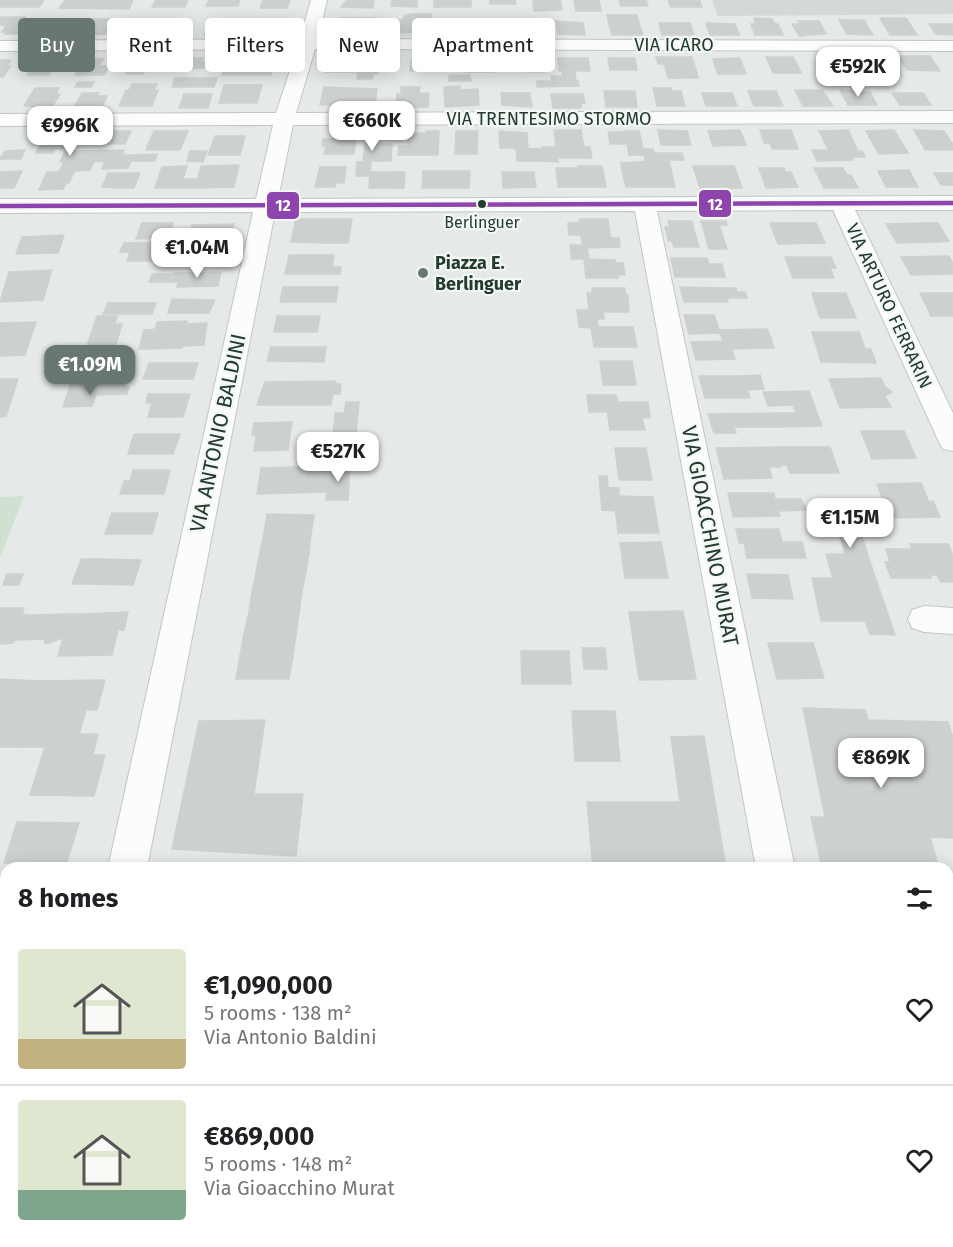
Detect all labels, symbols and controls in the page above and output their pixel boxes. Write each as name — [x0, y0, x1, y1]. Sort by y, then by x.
chip: Buy — [18, 18, 95, 72]
chip: Rent — [107, 18, 193, 72]
chip: Filters — [205, 18, 305, 72]
chip: New — [317, 18, 400, 72]
chip: Apartment — [412, 18, 555, 72]
street label: VIA ICARO — [634, 34, 714, 56]
pin: €592K — [816, 47, 900, 98]
text: €592K — [830, 54, 886, 78]
pin: €660K — [330, 101, 414, 152]
pin: €996K — [28, 106, 112, 157]
text: €660K — [343, 108, 401, 132]
street label: VIA TRENTESIMO STORMO — [446, 108, 652, 130]
text: €996K — [41, 113, 99, 137]
line badge: 12 — [698, 189, 732, 218]
line badge: 12 — [266, 191, 300, 220]
text: 12 — [707, 195, 723, 214]
text: 12 — [275, 196, 291, 215]
marker: Berlinguer — [476, 198, 488, 210]
place label: Berlinguer — [444, 213, 521, 232]
street label: VIA ARTURO FERRARIN — [841, 220, 937, 392]
pin: €1.04M — [148, 228, 246, 279]
text: €1.04M — [165, 235, 229, 259]
place label: Piazza E. Berlinguer — [435, 252, 522, 295]
marker: Piazza E. Berlinguer — [416, 266, 430, 280]
street label: VIA ANTONIO BALDINI — [184, 331, 252, 535]
pin: €1.09M — [41, 345, 139, 396]
text: €1.09M — [58, 352, 122, 376]
street label: VIA GIOACCHINO MURAT — [676, 424, 744, 648]
pin: €527K — [296, 432, 380, 483]
text: €527K — [311, 439, 365, 463]
pin: €1.15M — [801, 498, 899, 549]
text: €1.15M — [820, 505, 880, 529]
pin: €869K — [839, 738, 923, 789]
text: €869K — [852, 745, 910, 769]
icon: filters — [903, 882, 936, 915]
text: 8 homes — [18, 883, 118, 914]
text: €1,090,000 — [204, 970, 333, 1001]
icon: home — [66, 973, 138, 1045]
icon: heart — [903, 993, 936, 1026]
text: 5 rooms · 138 m² — [204, 1001, 352, 1025]
text: Via Antonio Baldini — [204, 1025, 377, 1049]
text: €869,000 — [204, 1121, 314, 1152]
icon: home — [66, 1124, 138, 1196]
icon: heart — [903, 1144, 936, 1177]
text: 5 rooms · 148 m² — [204, 1152, 352, 1176]
text: Via Gioacchino Murat — [204, 1176, 395, 1200]

